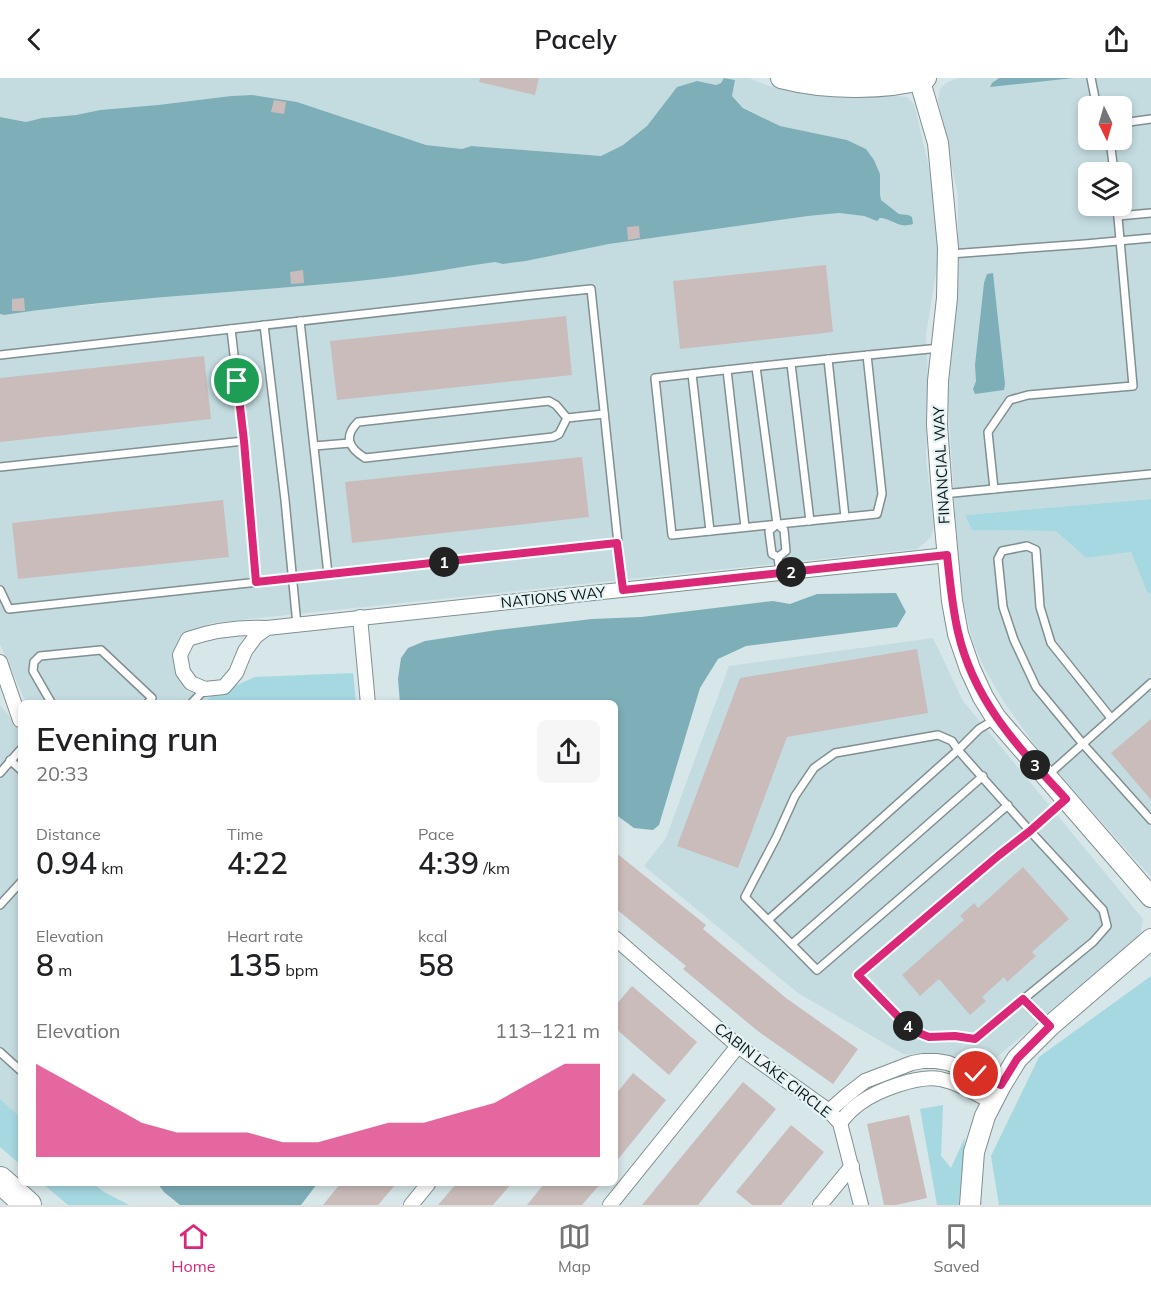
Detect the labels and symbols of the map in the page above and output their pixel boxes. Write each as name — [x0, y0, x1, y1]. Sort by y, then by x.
north arrow — [1078, 96, 1132, 150]
pin — [211, 355, 262, 406]
street label: FINANCIAL WAY — [928, 405, 954, 524]
pin: 1 — [429, 547, 459, 577]
pin: 2 — [776, 557, 806, 587]
street label: NATIONS WAY — [500, 582, 607, 612]
pin: 3 — [1020, 750, 1050, 780]
pin: 4 — [893, 1011, 923, 1041]
street label: CABIN LAKE CIRCLE — [711, 1018, 835, 1122]
pin — [950, 1048, 1001, 1099]

